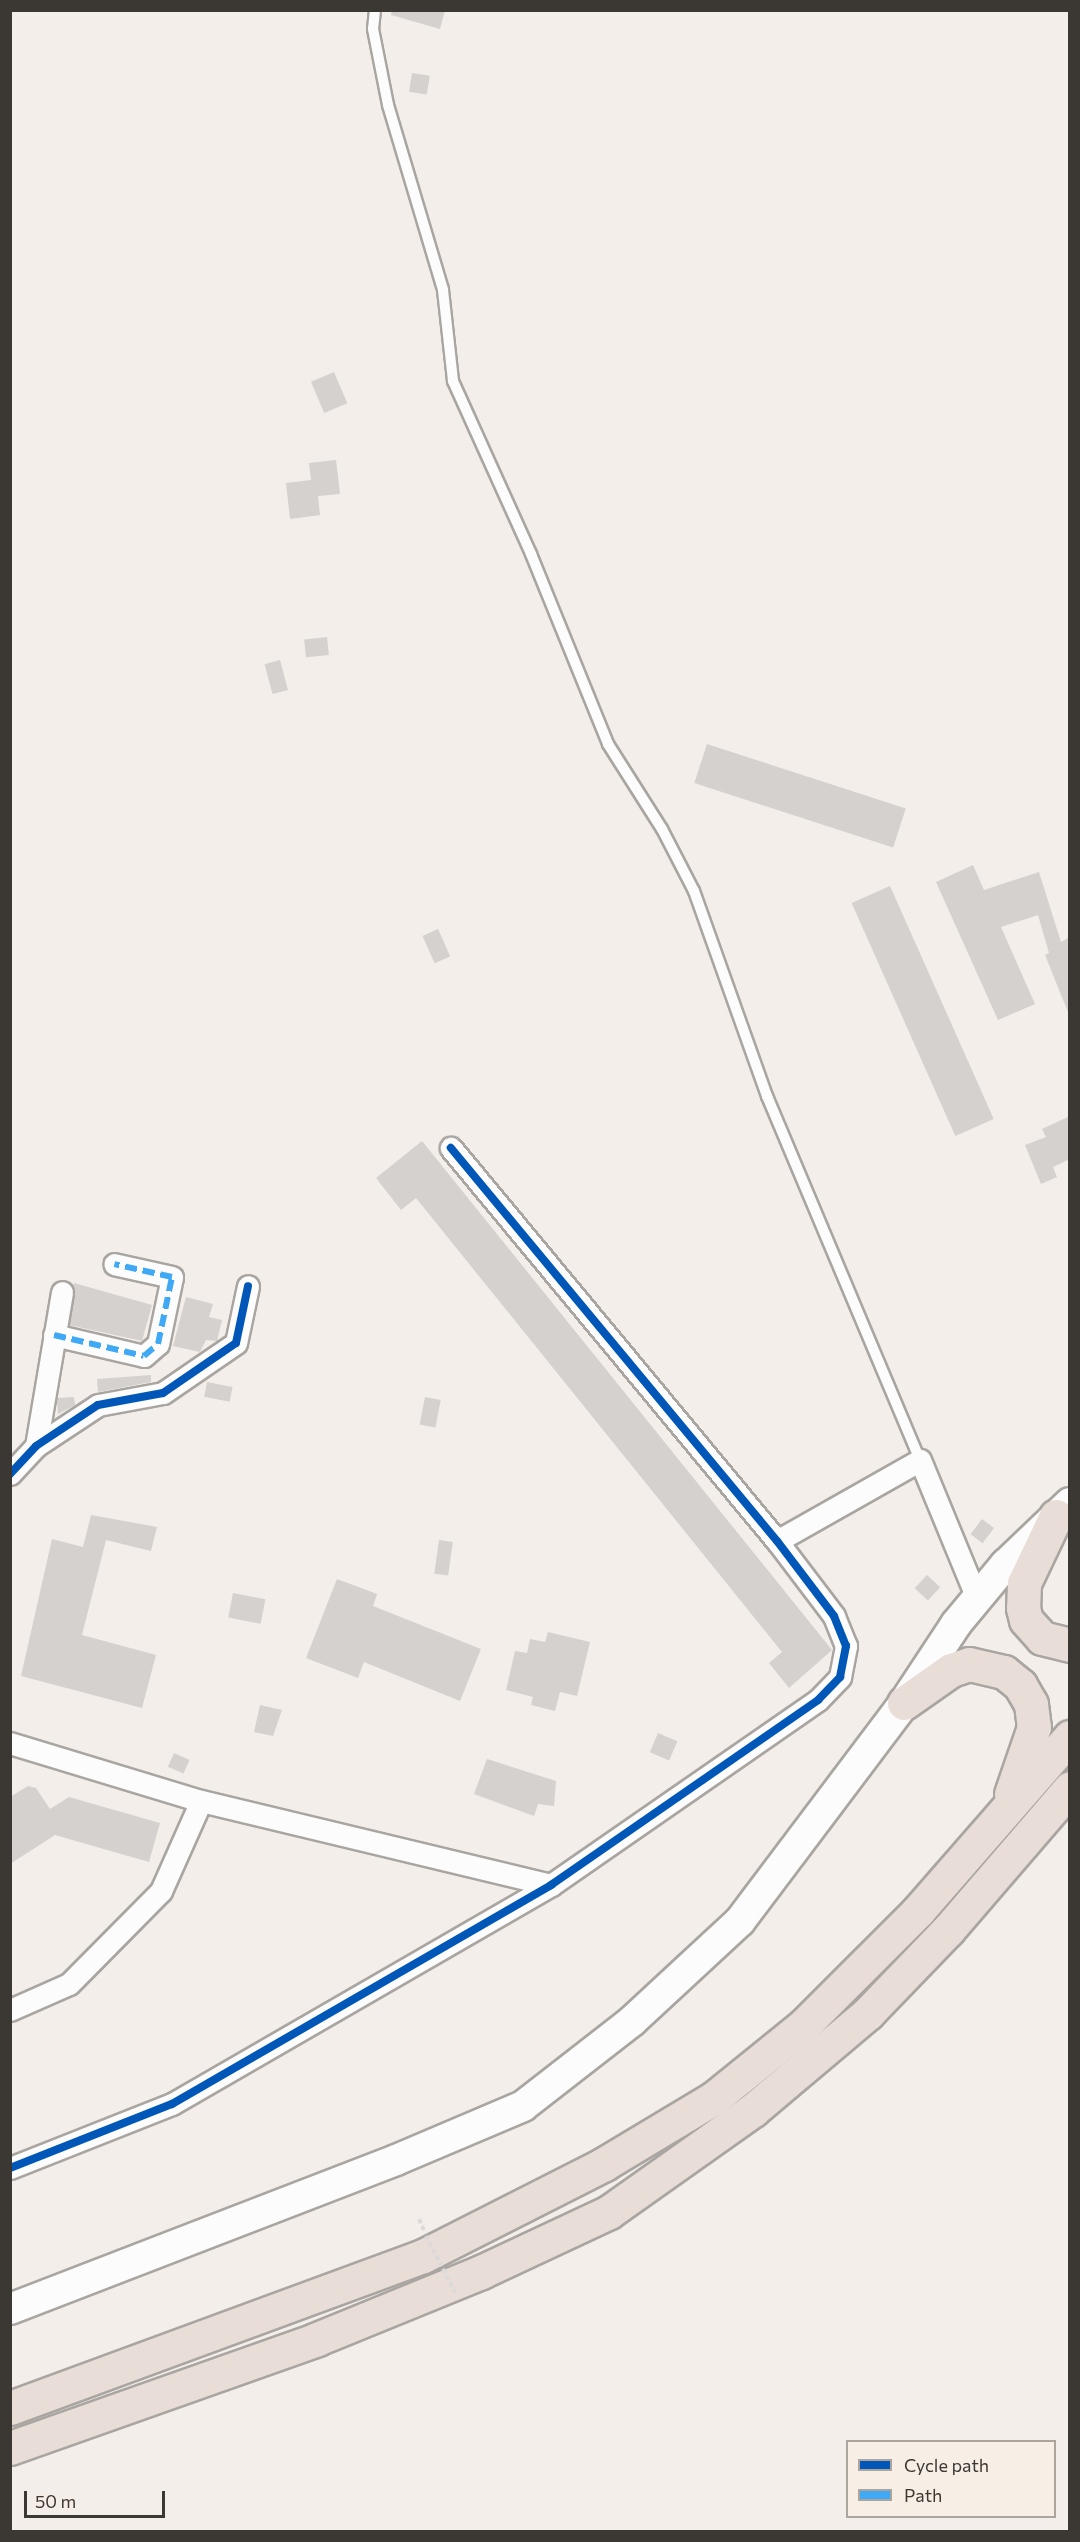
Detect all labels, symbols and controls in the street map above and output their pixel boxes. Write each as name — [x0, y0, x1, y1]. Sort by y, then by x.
legend — [846, 2440, 1056, 2518]
text: Cycle path — [904, 2454, 989, 2476]
scale bar — [27, 2479, 168, 2517]
text: Path — [904, 2484, 942, 2506]
text: 50 m — [35, 2490, 76, 2512]

